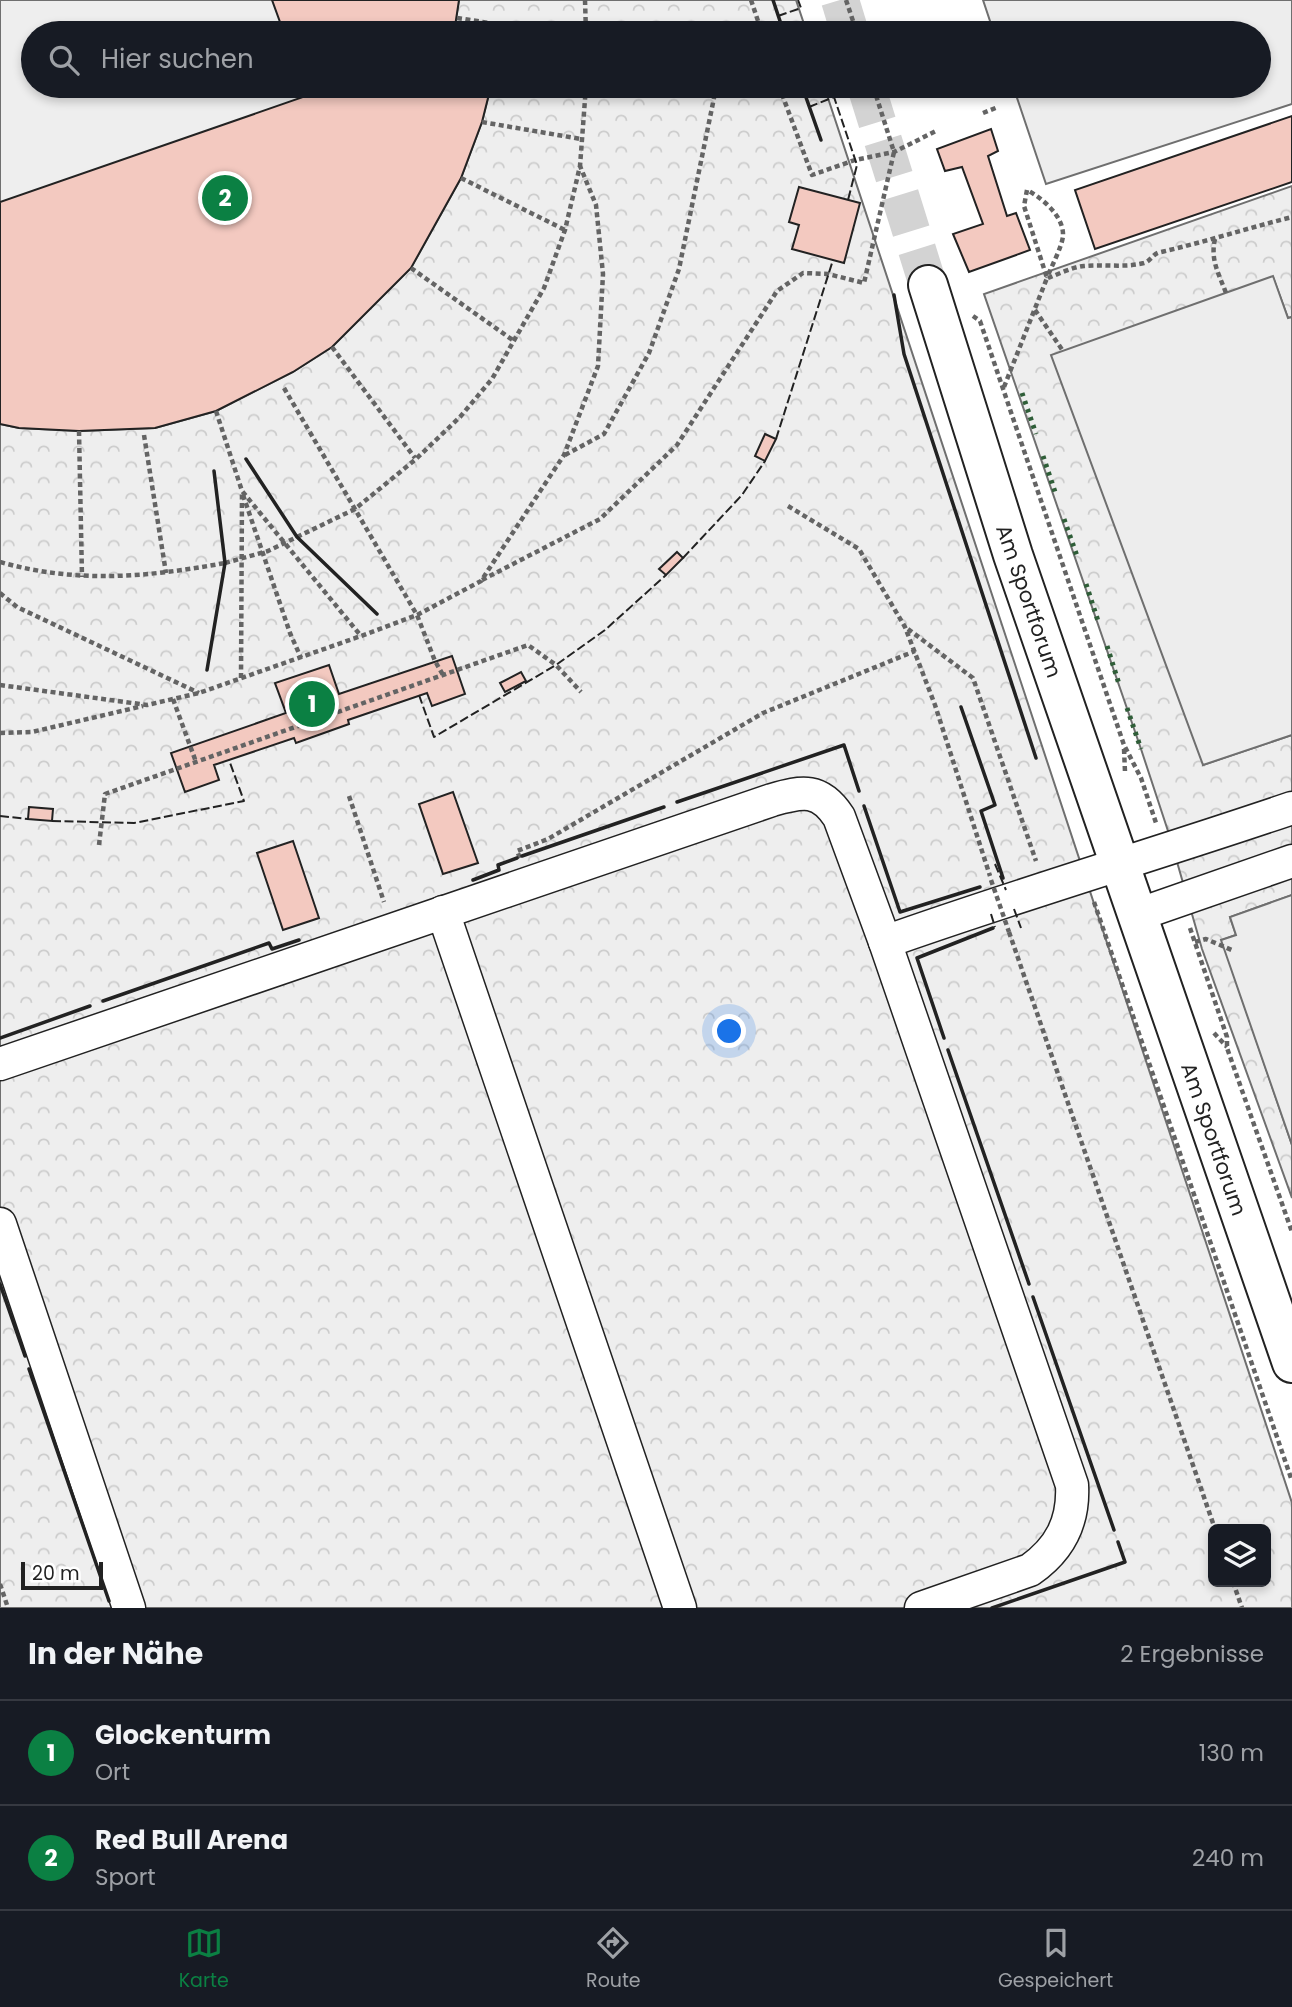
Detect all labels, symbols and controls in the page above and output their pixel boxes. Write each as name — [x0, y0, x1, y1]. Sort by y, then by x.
search box — [21, 21, 1271, 98]
icon: search — [45, 41, 83, 79]
text: Hier suchen — [101, 41, 254, 77]
pin: 2 — [202, 172, 248, 224]
street label: Am Sportforum — [989, 521, 1069, 681]
pin: 1 — [289, 678, 335, 730]
your location — [712, 1014, 746, 1048]
street label: Am Sportforum — [1174, 1059, 1254, 1219]
map controls — [1208, 1524, 1271, 1587]
button: layers — [1208, 1524, 1271, 1587]
scale bar — [21, 1559, 103, 1591]
text: 20 m — [32, 1560, 80, 1587]
text: In der Nähe — [28, 1632, 203, 1675]
text: 2 Ergebnisse — [1120, 1638, 1264, 1670]
text: Glockenturm — [95, 1717, 271, 1753]
text: 1 — [47, 1737, 55, 1769]
text: 130 m — [1199, 1737, 1264, 1769]
text: Ort — [95, 1756, 130, 1788]
text: Red Bull Arena — [95, 1822, 288, 1858]
text: 2 — [44, 1842, 58, 1874]
text: 240 m — [1192, 1842, 1264, 1874]
text: Sport — [95, 1861, 156, 1893]
tab: Karte — [179, 1924, 229, 1995]
tab: Route — [586, 1924, 641, 1995]
tab: Gespeichert — [998, 1924, 1113, 1995]

